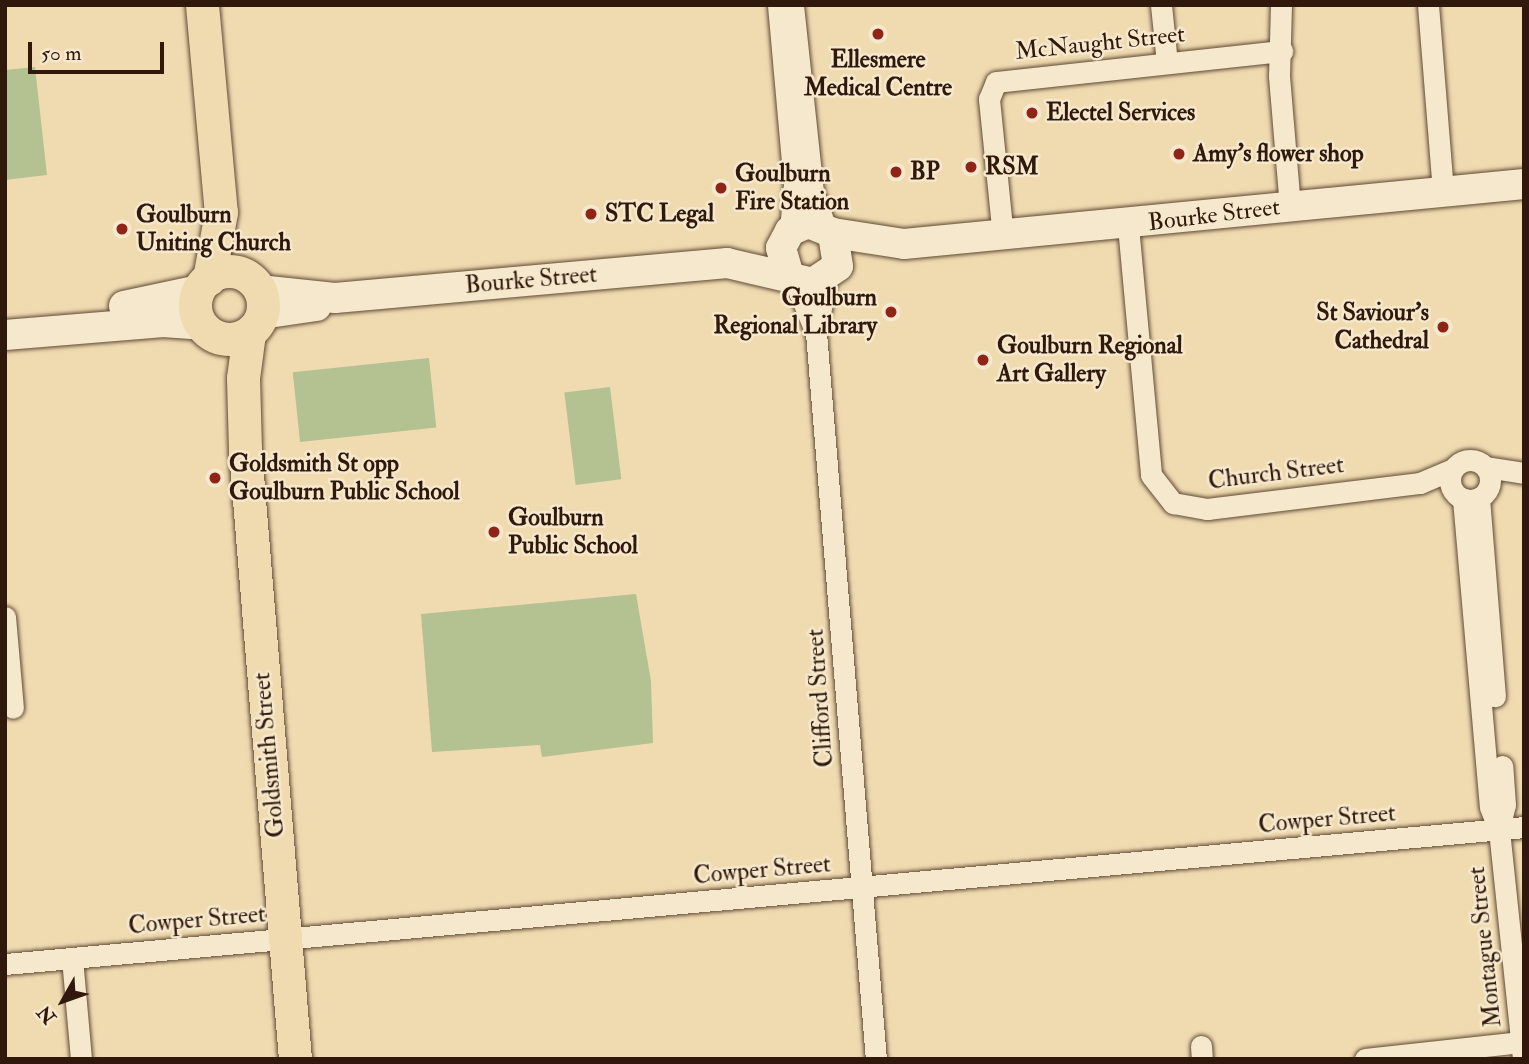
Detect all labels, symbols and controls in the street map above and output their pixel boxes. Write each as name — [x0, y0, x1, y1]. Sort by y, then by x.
street label: McNaught Street — [1014, 20, 1186, 66]
marker: Ellesmere Medical Centre — [870, 26, 886, 42]
scale bar — [32, 28, 168, 72]
text: 50 m — [41, 40, 82, 67]
place label: Ellesmere Medical Centre — [804, 46, 952, 102]
place label: Electel Services — [1046, 99, 1195, 127]
marker: Electel Services — [1024, 105, 1040, 121]
place label: Amy's flower shop — [1193, 140, 1364, 168]
marker: Amy's flower shop — [1171, 146, 1187, 162]
place label: RSM — [985, 153, 1039, 181]
place label: BP — [910, 158, 940, 186]
marker: RSM — [963, 159, 979, 175]
place label: Goulburn Fire Station — [735, 160, 849, 216]
marker: BP — [888, 164, 904, 180]
marker: Goulburn Fire Station — [713, 180, 729, 196]
street label: Bourke Street — [1146, 193, 1282, 237]
place label: STC Legal — [605, 200, 714, 228]
place label: Goulburn Uniting Church — [136, 201, 291, 257]
marker: STC Legal — [583, 206, 599, 222]
marker: Goulburn Uniting Church — [114, 221, 130, 237]
street label: Bourke Street — [464, 260, 598, 300]
place label: Goulburn Regional Library — [713, 284, 877, 340]
place label: St Saviour's Cathedral — [1316, 299, 1429, 355]
marker: Goulburn Regional Library — [883, 304, 899, 320]
marker: St Saviour's Cathedral — [1435, 319, 1451, 335]
place label: Goulburn Regional Art Gallery — [997, 332, 1183, 388]
marker: Goulburn Regional Art Gallery — [975, 352, 991, 368]
place label: Goldsmith St opp Goulburn Public School — [229, 450, 460, 506]
street label: Church Street — [1207, 450, 1345, 496]
marker: Goldsmith St opp Goulburn Public School — [207, 470, 223, 486]
place label: Goulburn Public School — [508, 504, 638, 560]
marker: Goulburn Public School — [486, 524, 502, 540]
street label: Clifford Street — [801, 628, 839, 768]
street label: Goldsmith Street — [247, 671, 291, 839]
street label: Cowper Street — [1257, 799, 1397, 839]
street label: Cowper Street — [692, 850, 832, 890]
street label: Montague Street — [1462, 865, 1508, 1029]
street label: Cowper Street — [127, 900, 267, 940]
north arrow — [28, 966, 98, 1036]
text: N — [32, 1000, 62, 1029]

